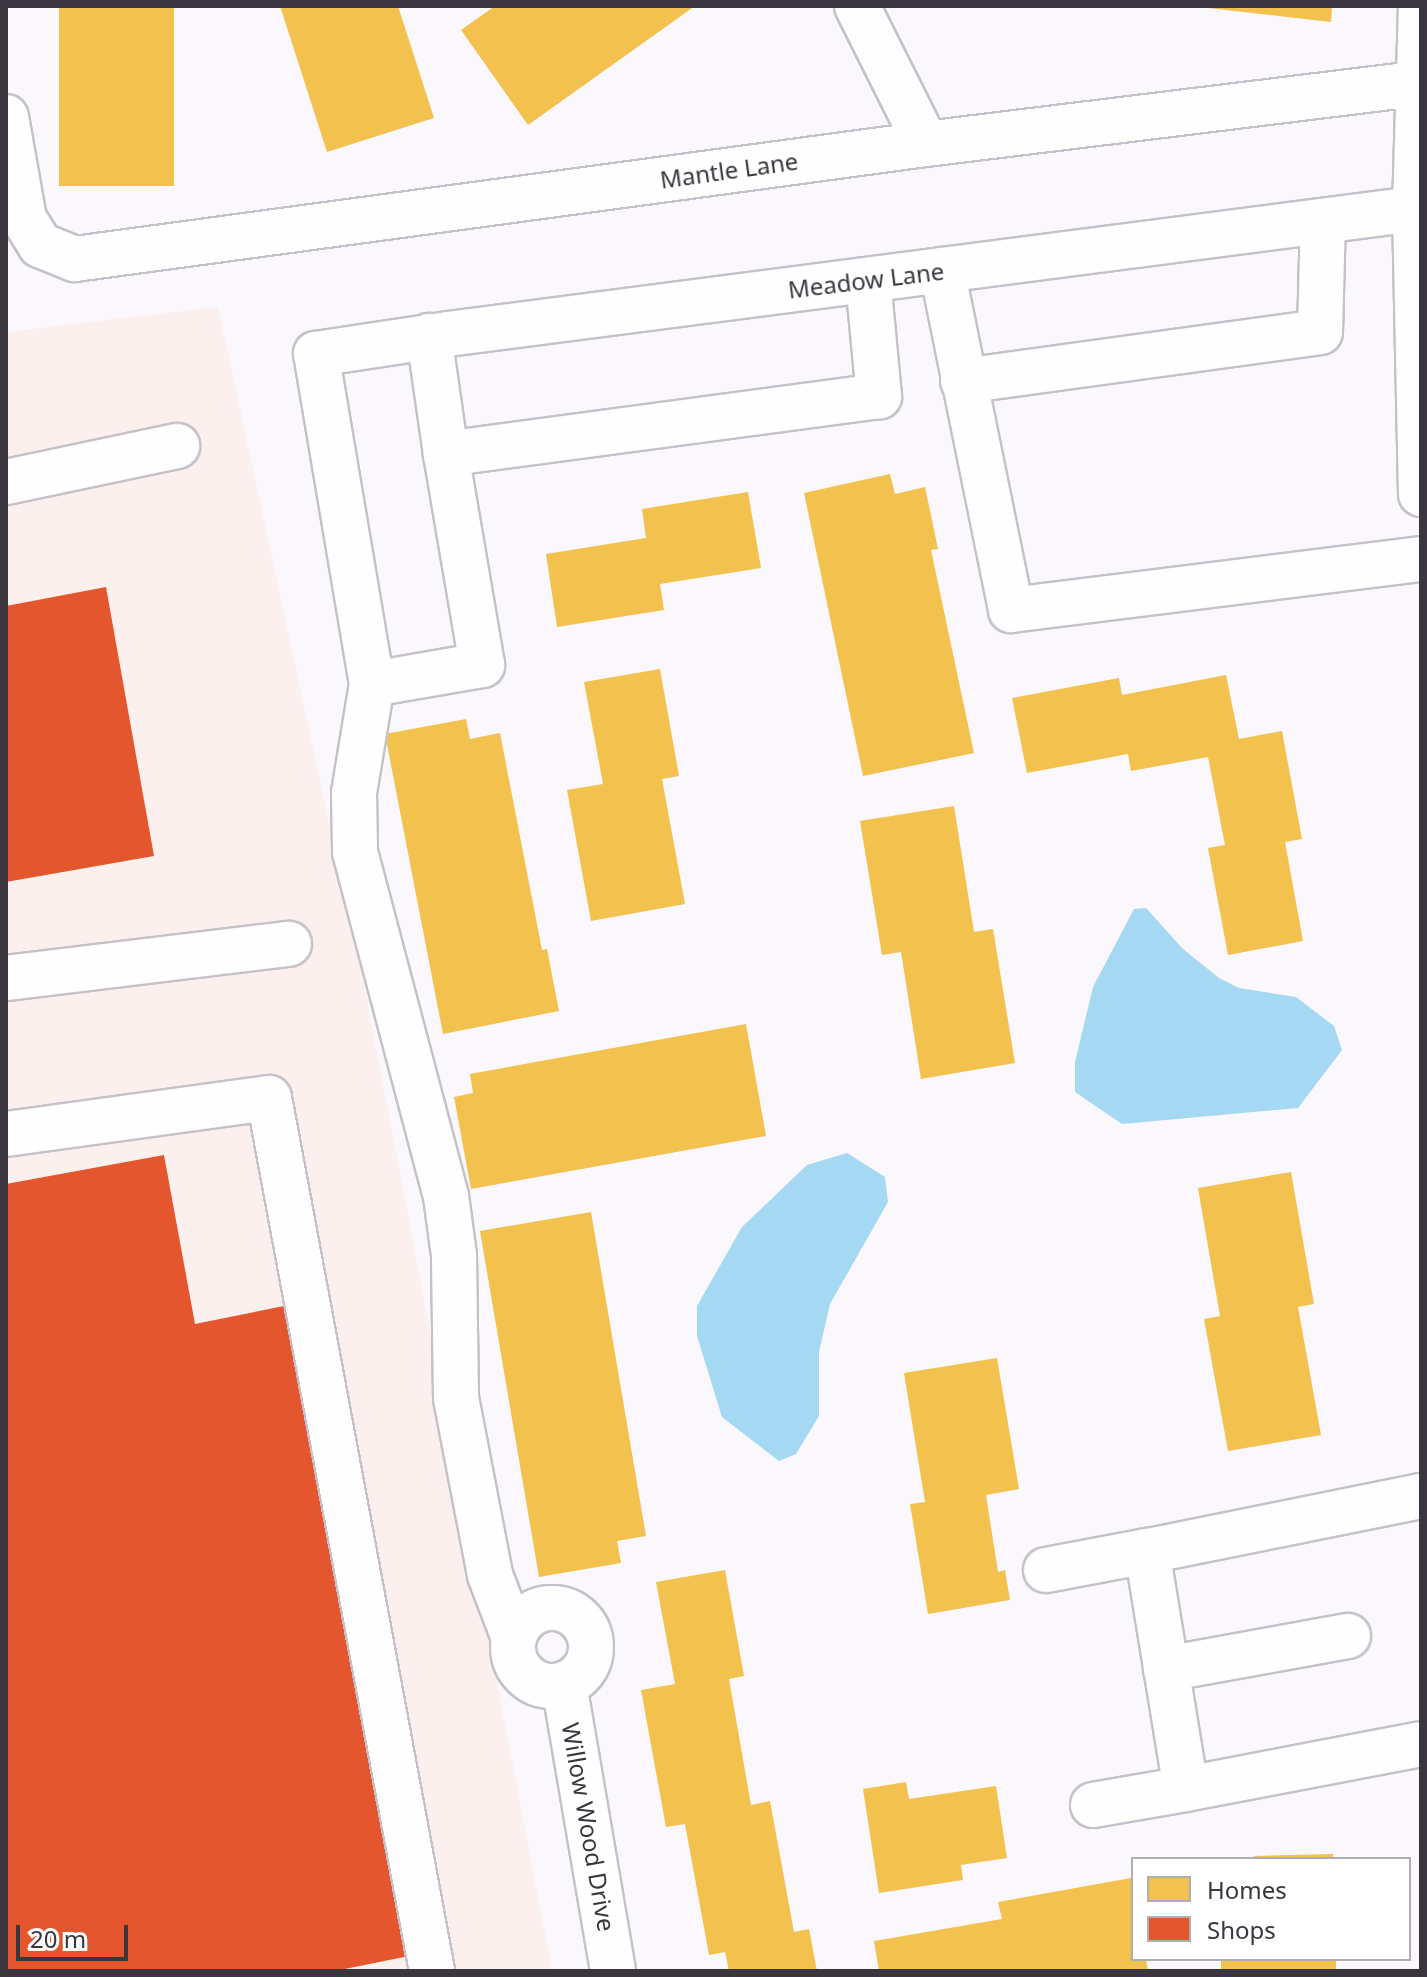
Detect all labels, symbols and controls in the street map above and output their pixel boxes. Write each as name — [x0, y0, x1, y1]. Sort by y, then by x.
street label: Mantle Lane — [658, 146, 800, 194]
street label: Meadow Lane — [786, 256, 946, 304]
street label: Willow Wood Drive — [556, 1720, 622, 1934]
legend — [1131, 1857, 1411, 1961]
text: Homes — [1207, 1873, 1287, 1906]
scale bar — [20, 1909, 132, 1959]
text: Shops — [1207, 1913, 1276, 1946]
text: 20 m — [30, 1922, 86, 1955]

